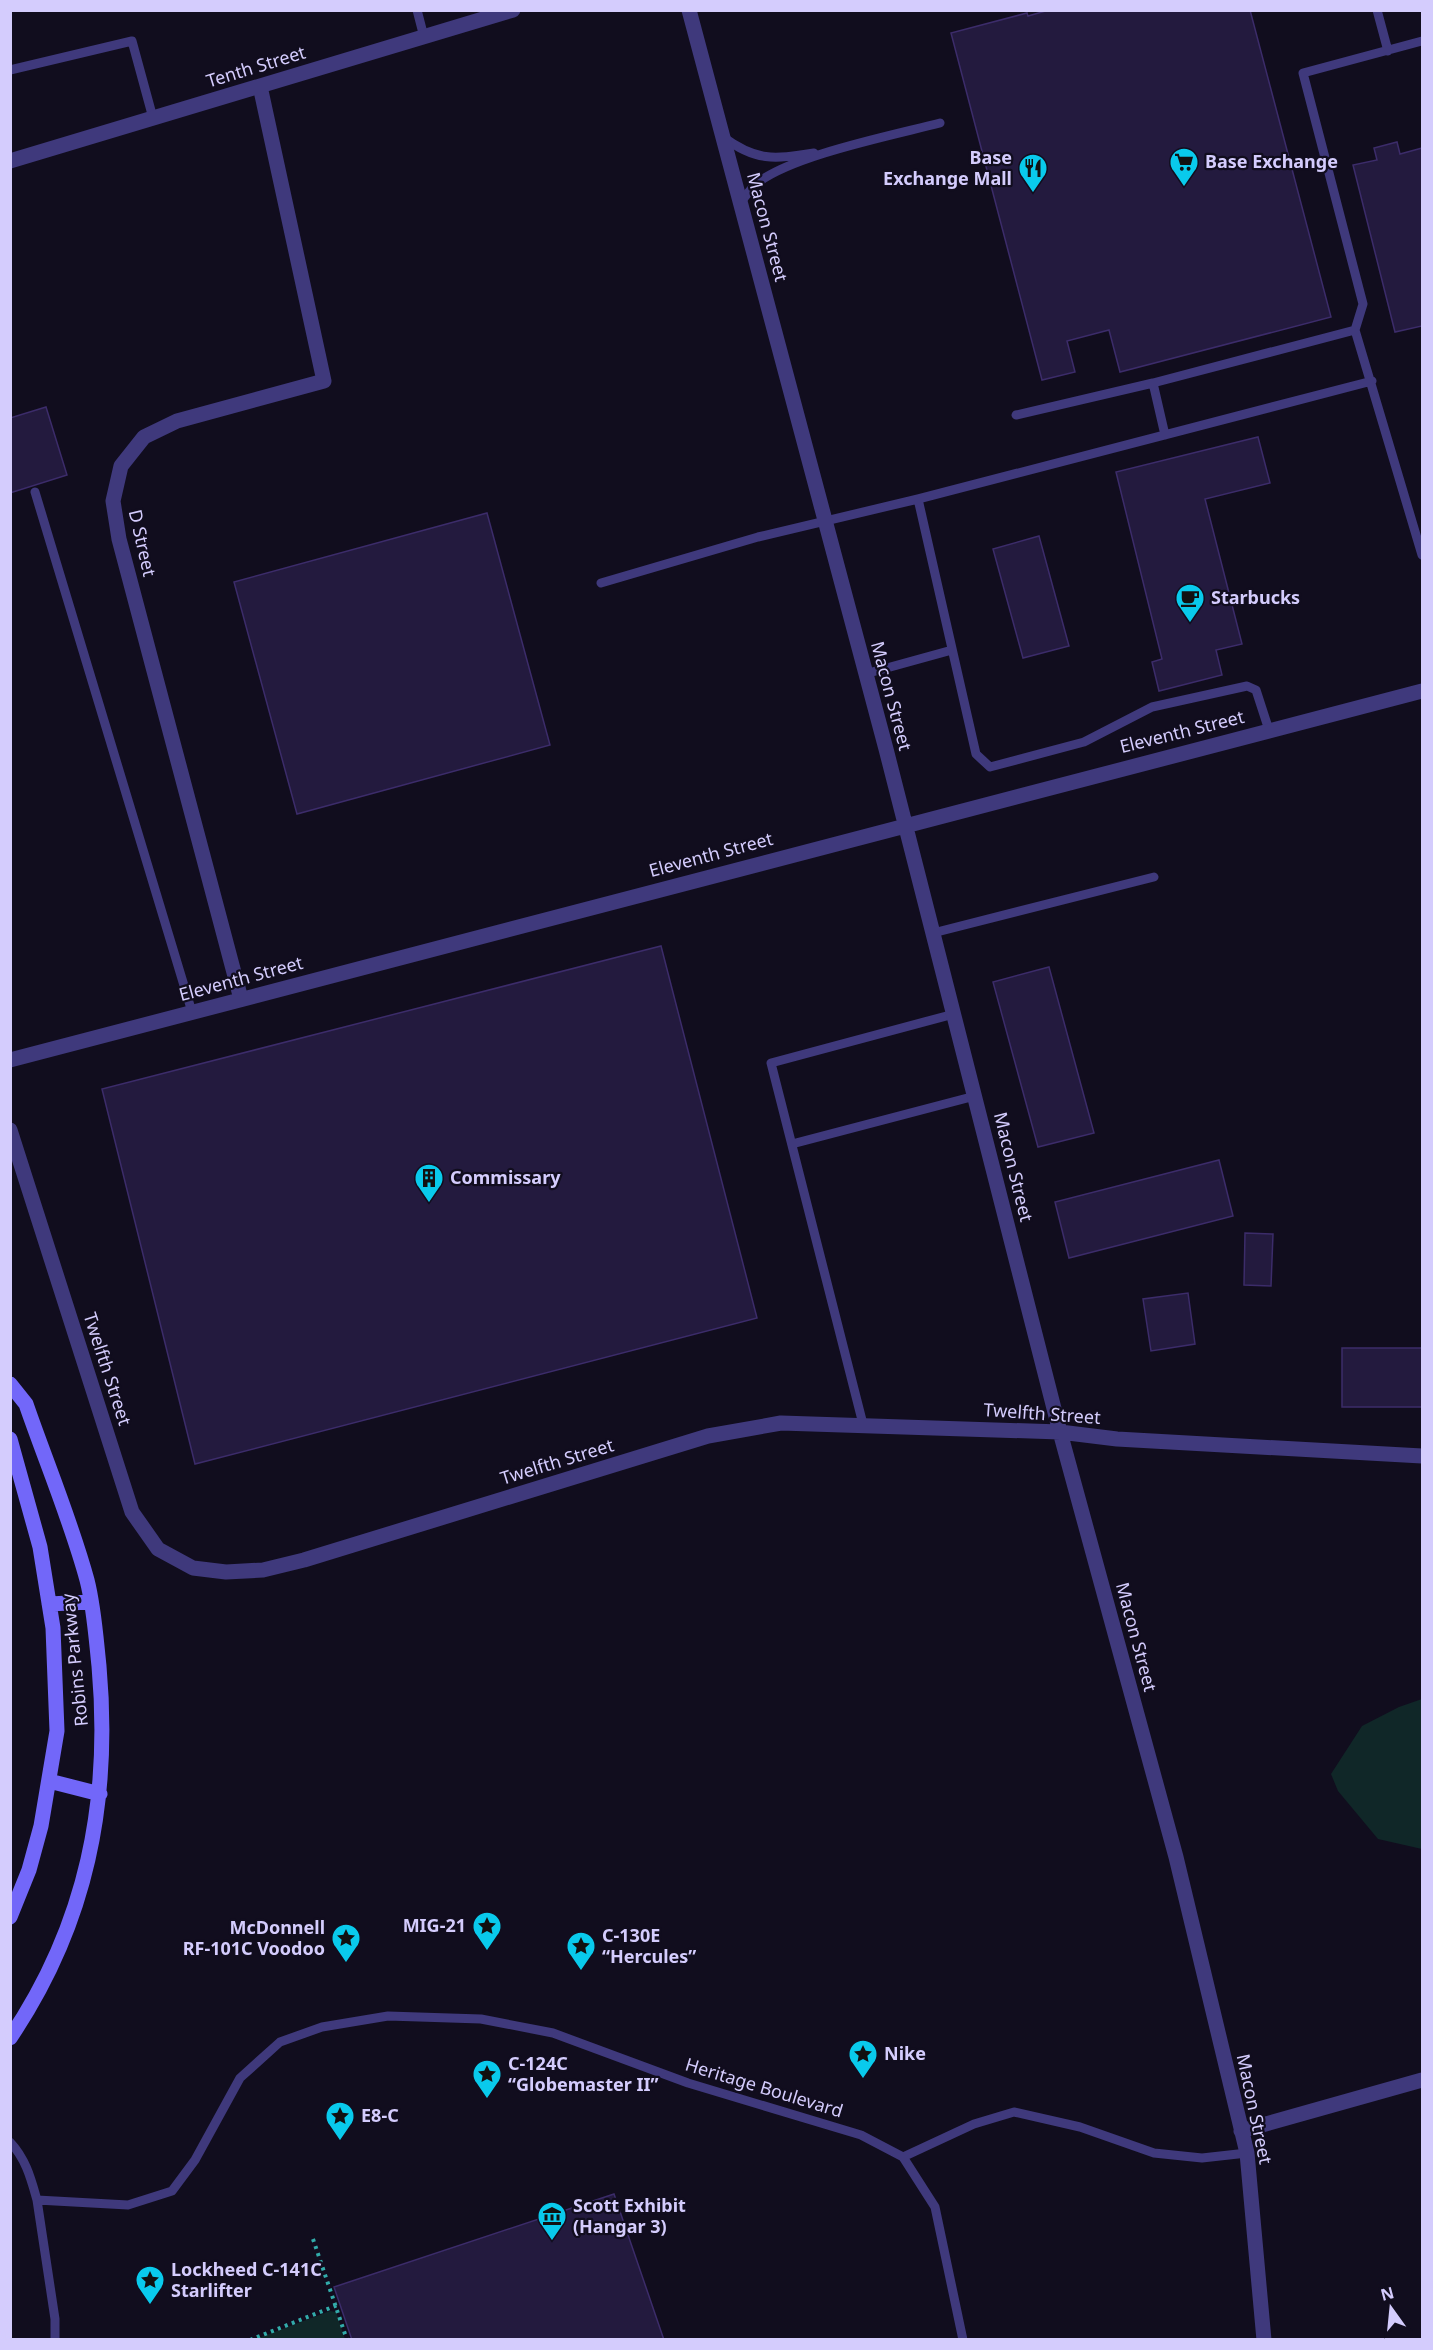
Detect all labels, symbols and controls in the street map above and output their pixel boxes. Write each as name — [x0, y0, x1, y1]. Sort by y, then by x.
street label: Tenth Street — [203, 39, 309, 93]
place label: Base Exchange Mall — [883, 145, 1012, 190]
supermarket icon: Base Exchange — [1168, 146, 1200, 188]
place label: Base Exchange — [1205, 149, 1338, 173]
restaurant icon: Base Exchange Mall — [1017, 152, 1049, 194]
street label: Macon Street — [742, 170, 794, 284]
street label: D Street — [124, 507, 162, 579]
cafe icon: Starbucks — [1174, 582, 1206, 624]
place label: Starbucks — [1211, 585, 1300, 609]
street label: Macon Street — [866, 639, 918, 753]
street label: Eleventh Street — [1117, 704, 1247, 758]
street label: Eleventh Street — [646, 826, 776, 882]
street label: Eleventh Street — [176, 950, 306, 1006]
street label: Macon Street — [989, 1110, 1039, 1224]
building icon: Commissary — [413, 1162, 445, 1204]
place label: Commissary — [450, 1165, 561, 1189]
street label: Twelfth Street — [78, 1309, 138, 1429]
street label: Twelfth Street — [983, 1397, 1102, 1429]
street label: Twelfth Street — [497, 1432, 617, 1490]
street label: Macon Street — [1111, 1580, 1163, 1694]
street label: Robins Parkway — [55, 1592, 93, 1728]
place icon: MIG-21 — [471, 1910, 503, 1952]
place label: MIG-21 — [403, 1913, 466, 1937]
place label: McDonnell RF-101C Voodoo — [183, 1915, 325, 1960]
place icon: McDonnell RF-101C Voodoo — [330, 1922, 362, 1964]
place label: C-130E “Hercules” — [602, 1923, 696, 1968]
place icon: C-130E “Hercules” — [565, 1930, 597, 1972]
place icon: Nike — [847, 2038, 879, 2080]
place label: Nike — [884, 2041, 926, 2065]
place label: C-124C “Globemaster II” — [508, 2051, 658, 2096]
street label: Heritage Boulevard — [683, 2052, 846, 2122]
street label: Macon Street — [1232, 2052, 1278, 2167]
place icon: C-124C “Globemaster II” — [471, 2058, 503, 2100]
place icon: E8-C — [324, 2100, 356, 2142]
place label: E8-C — [361, 2103, 399, 2127]
place label: Scott Exhibit (Hangar 3) — [573, 2193, 686, 2238]
museum icon: Scott Exhibit (Hangar 3) — [536, 2200, 568, 2242]
place label: Lockheed C-141C Starlifter — [171, 2257, 322, 2302]
place icon: Lockheed C-141C Starlifter — [134, 2264, 166, 2306]
north arrow — [1361, 2278, 1421, 2338]
text: N — [1378, 2281, 1396, 2306]

